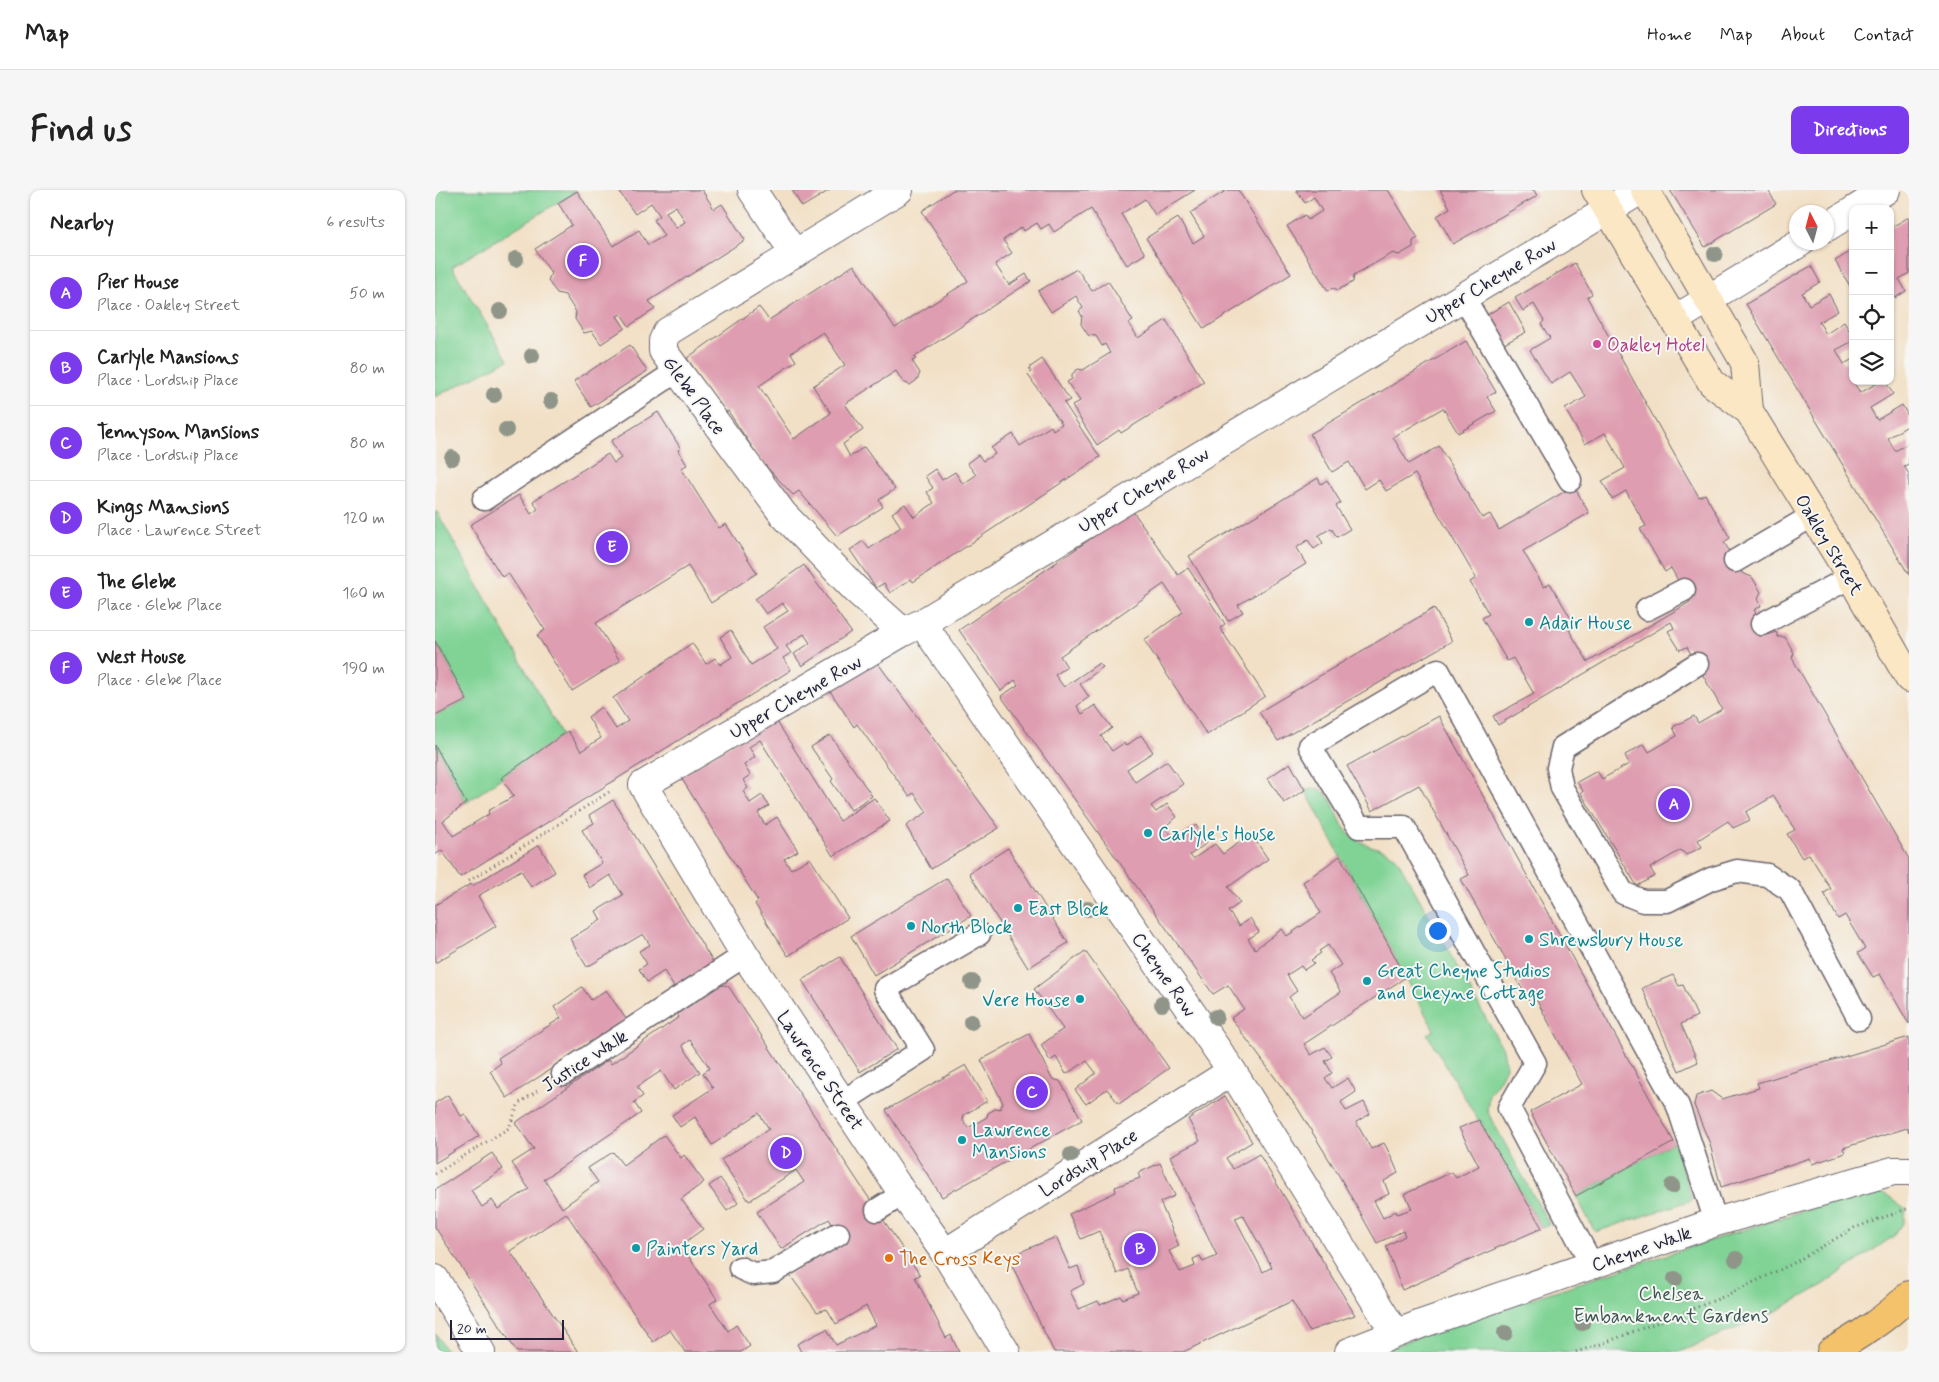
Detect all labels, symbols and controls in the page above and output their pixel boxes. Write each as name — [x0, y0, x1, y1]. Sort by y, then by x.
text: Map — [25, 19, 69, 50]
text: Home — [1647, 23, 1692, 47]
text: Map — [1720, 23, 1753, 47]
text: About — [1781, 23, 1825, 47]
text: Contact — [1853, 23, 1914, 47]
button: Directions — [1791, 106, 1909, 154]
text: Find us — [30, 107, 132, 153]
north arrow — [1789, 205, 1834, 250]
map controls — [1849, 205, 1894, 385]
button: + — [1849, 205, 1894, 250]
text: Nearby — [50, 209, 114, 237]
text: 6 results — [326, 212, 385, 233]
street label: Upper Cheyne Row — [1421, 232, 1561, 330]
pin: F — [567, 242, 599, 280]
button: − — [1849, 250, 1894, 295]
text: Pier House — [97, 270, 179, 295]
text: A — [61, 283, 71, 304]
text: 50 m — [349, 283, 385, 304]
text: Place · Oakley Street — [97, 295, 240, 316]
button: locate — [1849, 295, 1894, 340]
place label: Oakley Hotel — [1607, 333, 1705, 358]
marker: Oakley Hotel — [1591, 338, 1603, 350]
button: layers — [1849, 340, 1894, 385]
text: Carlyle Mansions — [97, 345, 239, 370]
street label: Glebe Place — [657, 351, 731, 440]
text: B — [61, 358, 71, 379]
text: 80 m — [350, 358, 385, 379]
text: Place · Lordship Place — [97, 370, 238, 391]
text: Tennyson Mansions — [97, 420, 259, 445]
text: C — [60, 433, 72, 454]
text: 80 m — [350, 433, 385, 454]
street label: Upper Cheyne Row — [1074, 441, 1214, 539]
text: Place · Lordship Place — [97, 445, 238, 466]
street label: Oakley Street — [1789, 490, 1869, 600]
text: Kings Mansions — [97, 495, 229, 520]
text: D — [60, 508, 72, 529]
text: 120 m — [343, 508, 385, 529]
text: Place · Lawrence Street — [97, 520, 262, 541]
pin: E — [596, 528, 628, 566]
text: The Glebe — [97, 570, 176, 595]
text: E — [61, 583, 71, 604]
text: 160 m — [342, 583, 385, 604]
text: Place · Glebe Place — [97, 595, 222, 616]
place label: Adair House — [1539, 611, 1632, 636]
marker: Adair House — [1523, 616, 1535, 628]
text: West House — [97, 645, 186, 670]
street label: Upper Cheyne Row — [725, 649, 866, 745]
text: F — [62, 658, 70, 679]
text: 190 m — [342, 658, 385, 679]
text: Place · Glebe Place — [97, 670, 222, 691]
pin: A — [1658, 785, 1690, 823]
place label: Carlyle's House — [1158, 822, 1276, 848]
marker: Carlyle's House — [1142, 827, 1154, 839]
place label: East Block — [1028, 897, 1109, 922]
marker: East Block — [1012, 902, 1024, 914]
place label: North Block — [921, 915, 1012, 940]
your location — [1425, 918, 1451, 944]
marker: North Block — [905, 920, 917, 932]
street label: Cheyne Row — [1125, 928, 1202, 1022]
place label: Shrewsbury House — [1539, 928, 1683, 953]
marker: Shrewsbury House — [1523, 933, 1535, 945]
place label: Great Cheyne Studios and Cheyne Cottage — [1377, 959, 1550, 1007]
marker: Great Cheyne Studios and Cheyne Cottage — [1361, 975, 1373, 987]
place label: Vere House — [982, 988, 1070, 1013]
marker: Vere House — [1074, 993, 1086, 1005]
street label: Lawrence Street — [771, 1006, 869, 1135]
street label: Justice Walk — [537, 1024, 633, 1098]
pin: C — [1016, 1073, 1048, 1111]
place label: Lawrence Mansions — [972, 1118, 1051, 1165]
street label: Lordship Place — [1035, 1123, 1143, 1203]
pin: D — [770, 1134, 802, 1172]
marker: Lawrence Mansions — [956, 1134, 968, 1146]
street label: Cheyne Walk — [1588, 1221, 1695, 1278]
pin: B — [1124, 1230, 1156, 1268]
place label: Painters Yard — [646, 1237, 758, 1262]
marker: Painters Yard — [630, 1242, 642, 1254]
place label: The Cross Keys — [899, 1247, 1020, 1273]
marker: The Cross Keys — [883, 1252, 895, 1264]
park label: Chelsea Embankment Gardens — [1573, 1282, 1769, 1329]
scale bar — [450, 1317, 564, 1340]
text: 20 m — [457, 1320, 487, 1338]

